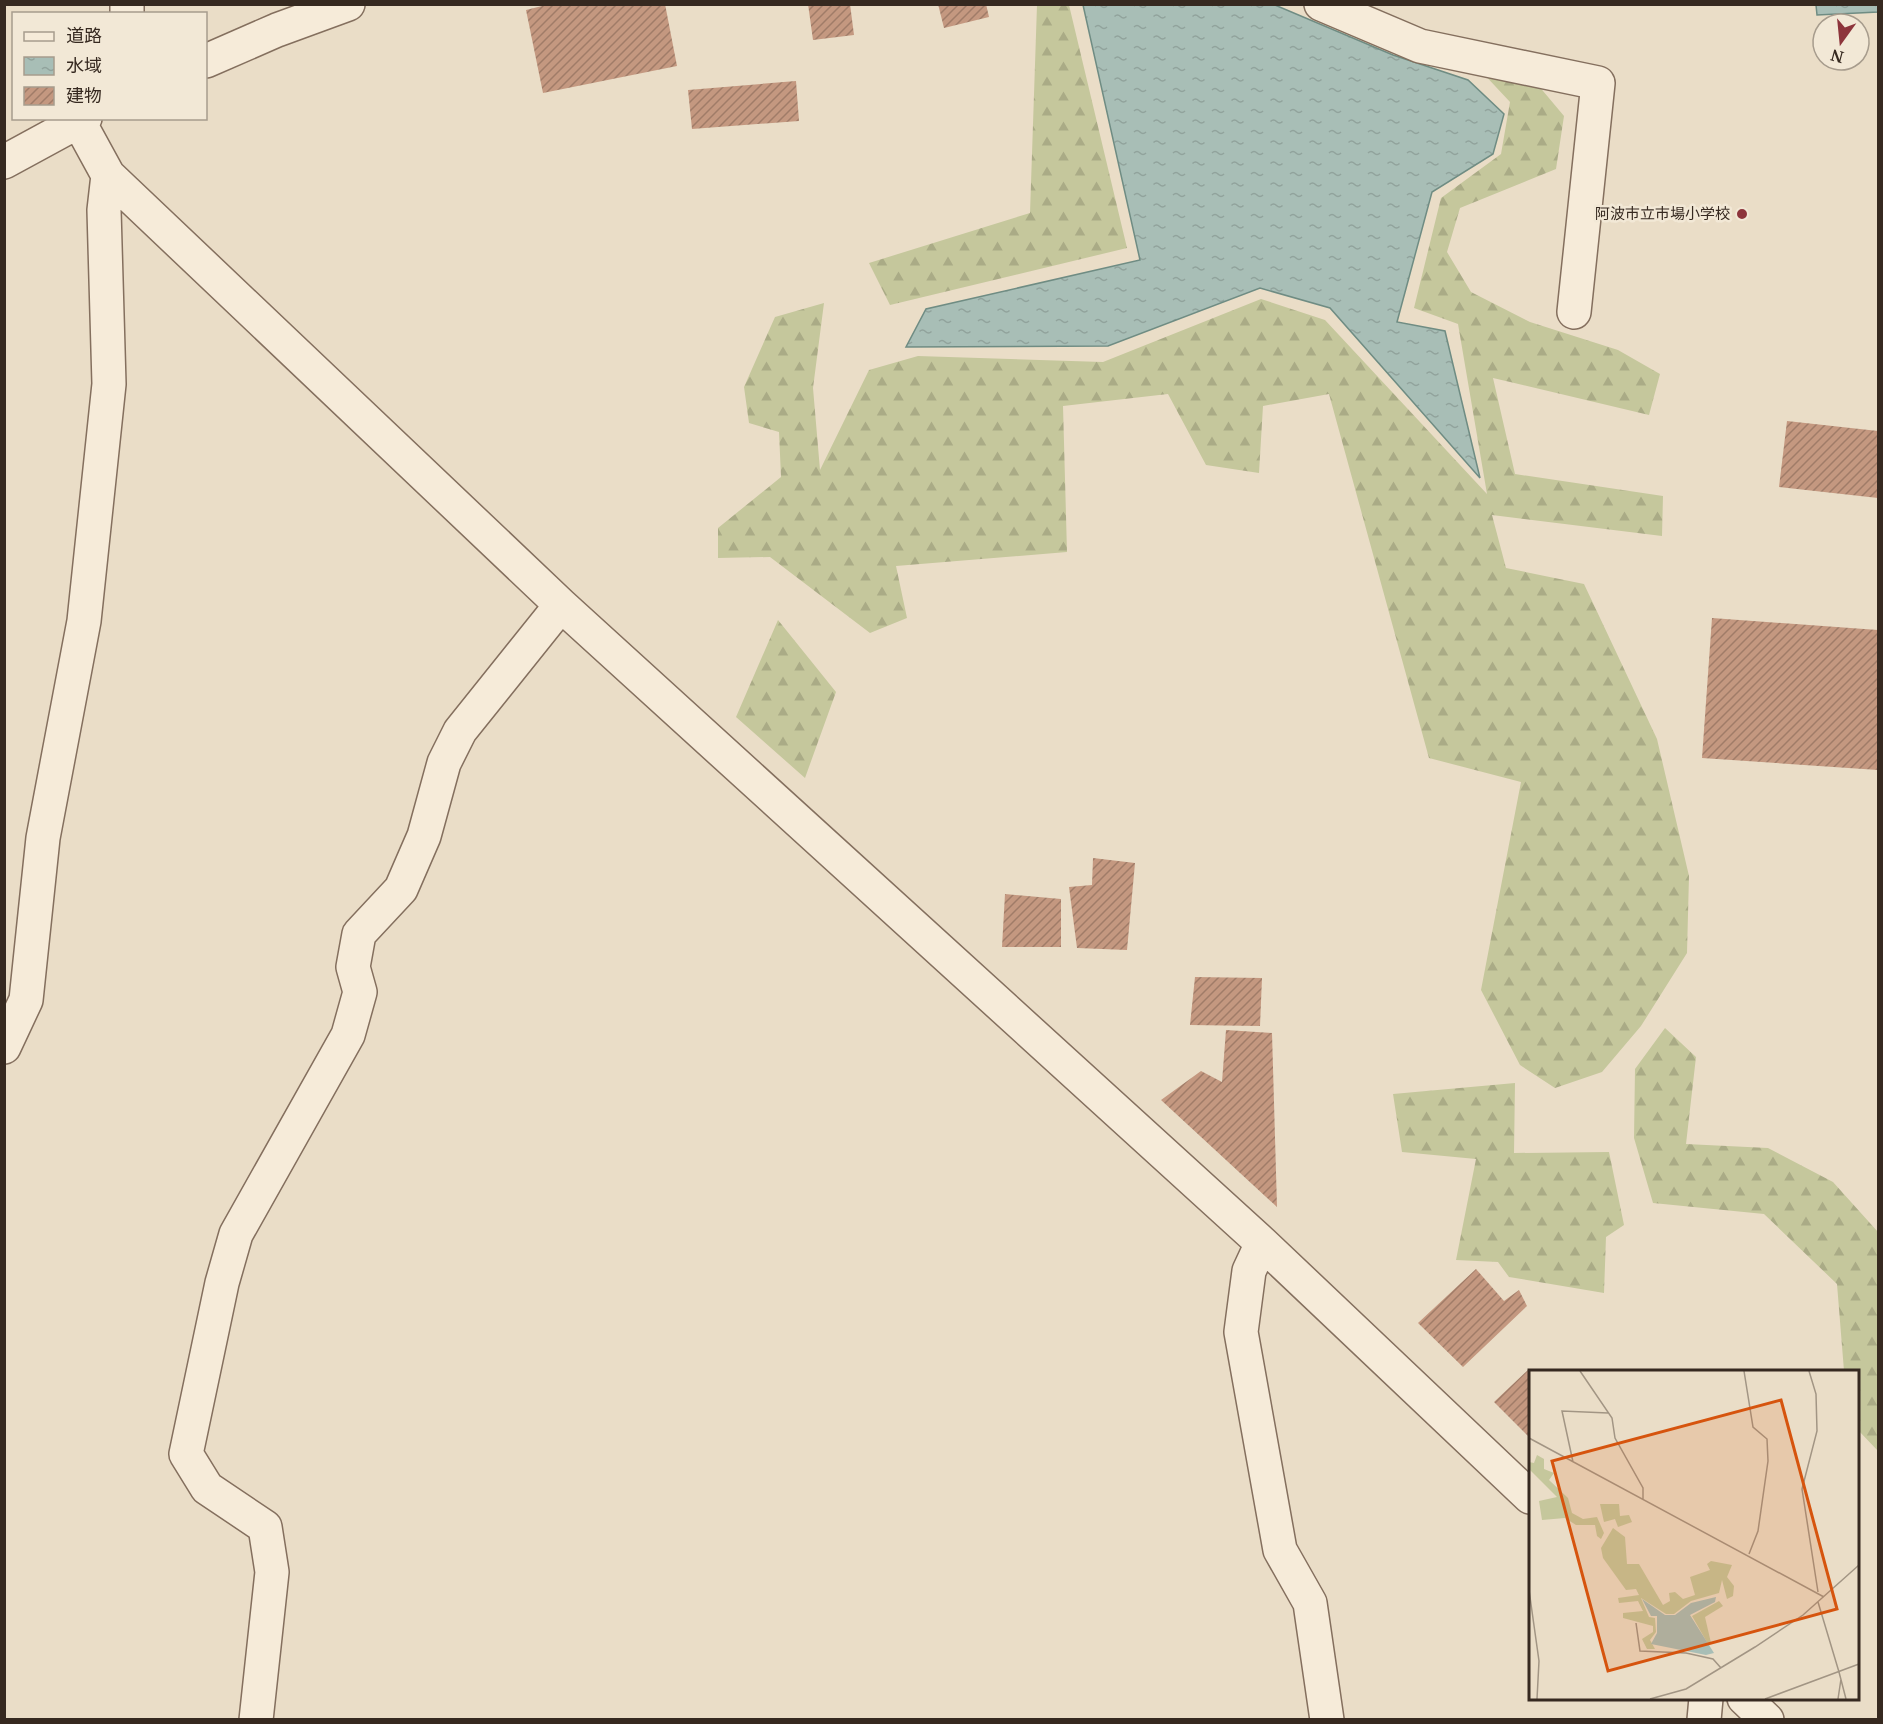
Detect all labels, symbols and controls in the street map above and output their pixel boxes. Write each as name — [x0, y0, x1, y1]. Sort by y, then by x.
legend — [12, 12, 207, 120]
north arrow — [1811, 12, 1871, 72]
text: 道路 — [66, 23, 102, 47]
text: N — [1828, 44, 1846, 69]
text: 水域 — [66, 53, 102, 77]
text: 建物 — [66, 83, 102, 107]
place label: 阿波市立市場小学校 — [1595, 203, 1730, 223]
marker: 阿波市立市場小学校 — [1735, 207, 1749, 221]
inset map — [1529, 1370, 1859, 1700]

